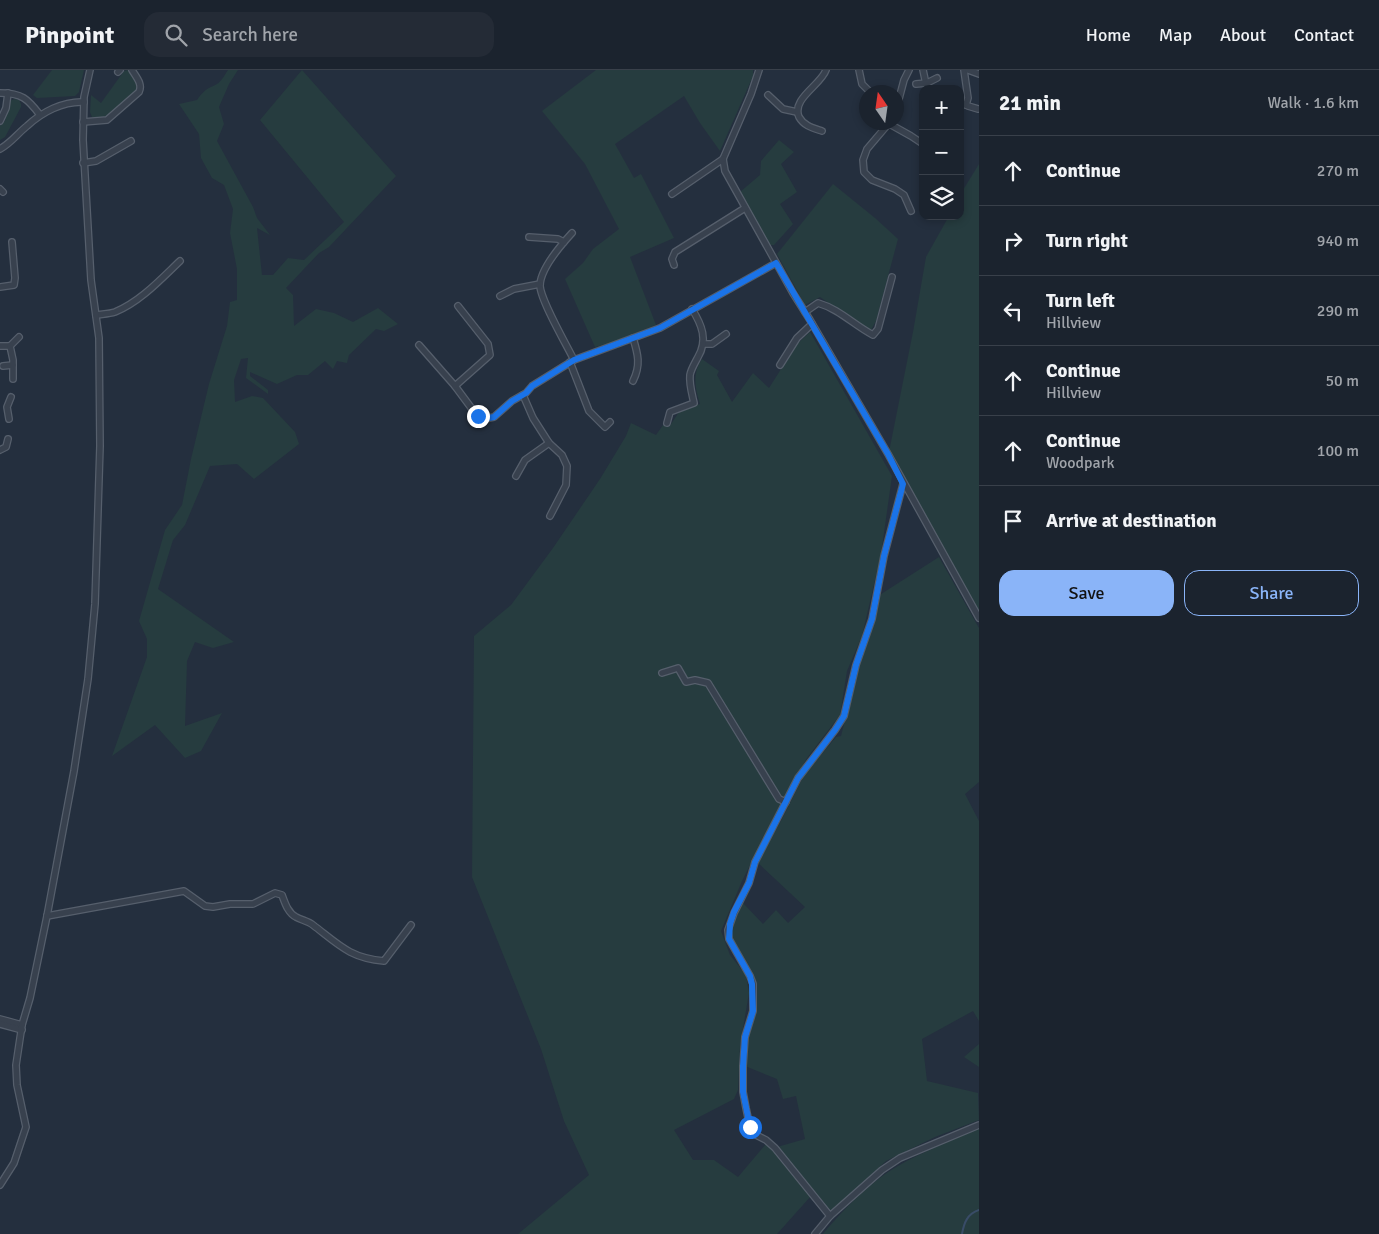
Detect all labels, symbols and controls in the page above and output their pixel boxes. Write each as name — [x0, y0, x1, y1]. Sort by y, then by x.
search box — [144, 12, 494, 57]
text: Pinpoint — [25, 20, 114, 50]
icon: search — [162, 21, 190, 49]
text: Search here — [202, 23, 298, 47]
text: Home — [1086, 24, 1131, 46]
text: Map — [1159, 24, 1192, 46]
text: About — [1220, 24, 1266, 46]
text: Contact — [1294, 24, 1354, 46]
north arrow — [859, 85, 904, 130]
map controls — [919, 85, 964, 220]
button: + — [919, 85, 964, 130]
text: 21 min — [999, 90, 1061, 116]
text: Walk · 1.6 km — [1267, 93, 1359, 113]
button: − — [919, 130, 964, 175]
icon: ahead — [999, 157, 1027, 185]
text: Continue — [1046, 159, 1121, 183]
text: 270 m — [1317, 161, 1359, 181]
button: layers — [919, 175, 964, 220]
icon: right — [999, 227, 1027, 255]
text: Turn right — [1046, 229, 1128, 253]
text: 940 m — [1317, 231, 1359, 251]
text: Turn left — [1046, 289, 1115, 313]
icon: left — [999, 297, 1027, 325]
text: 290 m — [1317, 301, 1359, 321]
text: Hillview — [1046, 313, 1101, 333]
text: Continue — [1046, 359, 1121, 383]
icon: ahead — [999, 367, 1027, 395]
text: 50 m — [1325, 371, 1359, 391]
text: Hillview — [1046, 383, 1101, 403]
route end — [467, 405, 490, 428]
text: Continue — [1046, 429, 1121, 453]
icon: ahead — [999, 437, 1027, 465]
text: 100 m — [1317, 441, 1359, 461]
text: Woodpark — [1046, 453, 1115, 473]
icon: arrive — [999, 507, 1027, 535]
text: Arrive at destination — [1046, 509, 1217, 533]
button: Save — [999, 570, 1174, 616]
button: Share — [1184, 570, 1359, 616]
route start — [739, 1116, 762, 1139]

